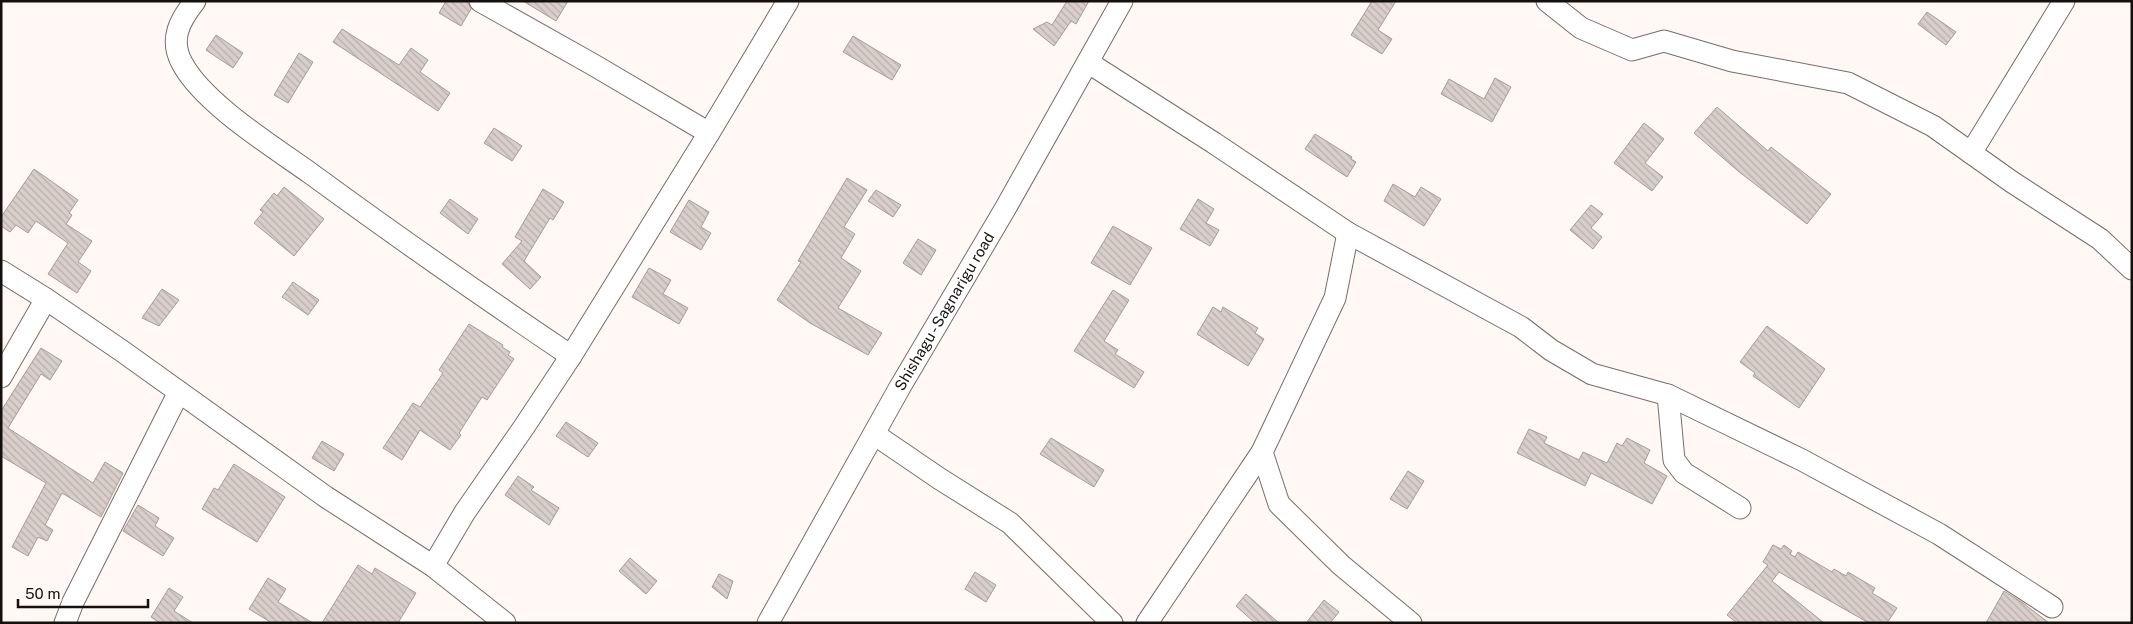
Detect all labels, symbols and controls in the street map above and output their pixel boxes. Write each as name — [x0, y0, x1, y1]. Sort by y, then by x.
street label: Shishagu - Sagnarigu road — [891, 229, 997, 393]
scale bar — [18, 576, 148, 608]
text: 50 m — [25, 585, 60, 602]

